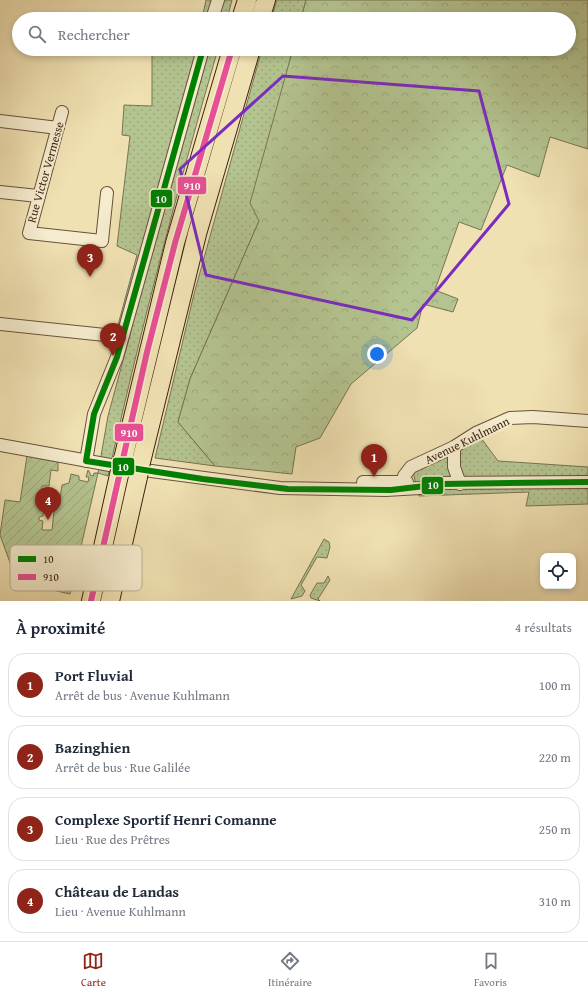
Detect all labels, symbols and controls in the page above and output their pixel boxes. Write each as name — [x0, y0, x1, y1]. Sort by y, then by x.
search box — [12, 12, 576, 56]
icon: search — [26, 23, 48, 45]
text: Rechercher — [58, 24, 130, 45]
street label: Rue Victor Vermesse — [22, 119, 68, 225]
line badge: 910 — [177, 176, 207, 195]
text: 910 — [183, 178, 201, 194]
line badge: 10 — [150, 189, 173, 208]
text: 10 — [155, 191, 167, 207]
pin: 3 — [77, 244, 103, 277]
pin: 2 — [100, 323, 126, 356]
your location — [367, 344, 387, 364]
street label: Avenue Kuhlmann — [422, 412, 512, 468]
line badge: 910 — [114, 423, 144, 442]
text: 910 — [120, 425, 138, 441]
pin: 1 — [361, 444, 387, 477]
line badge: 10 — [112, 457, 135, 476]
text: 10 — [117, 459, 129, 475]
line badge: 10 — [421, 476, 444, 495]
text: 10 — [427, 477, 439, 493]
pin: 4 — [35, 487, 61, 520]
legend — [10, 545, 142, 591]
text: 10 — [43, 551, 54, 567]
map controls — [540, 553, 576, 589]
button: locate — [540, 553, 576, 589]
text: 910 — [43, 569, 59, 585]
text: À proximité — [16, 615, 105, 640]
text: 4 résultats — [515, 618, 572, 637]
text: Port Fluvial — [55, 665, 133, 686]
text: 1 — [27, 676, 33, 695]
text: 100 m — [539, 676, 571, 695]
text: Arrêt de bus · Avenue Kuhlmann — [55, 686, 230, 705]
text: Bazinghien — [55, 737, 130, 758]
text: 2 — [27, 748, 33, 767]
text: 220 m — [539, 748, 571, 767]
text: Arrêt de bus · Rue Galilée — [55, 758, 190, 777]
text: Complexe Sportif Henri Comanne — [55, 809, 277, 830]
text: 3 — [27, 820, 33, 839]
text: 250 m — [539, 820, 571, 839]
text: Lieu · Rue des Prêtres — [55, 830, 170, 849]
text: Château de Landas — [55, 881, 179, 902]
text: 4 — [27, 892, 33, 911]
text: 310 m — [539, 892, 571, 911]
text: Lieu · Avenue Kuhlmann — [55, 902, 186, 921]
tab: Carte — [81, 950, 106, 990]
tab: Itinéraire — [268, 950, 312, 990]
tab: Favoris — [474, 950, 507, 990]

